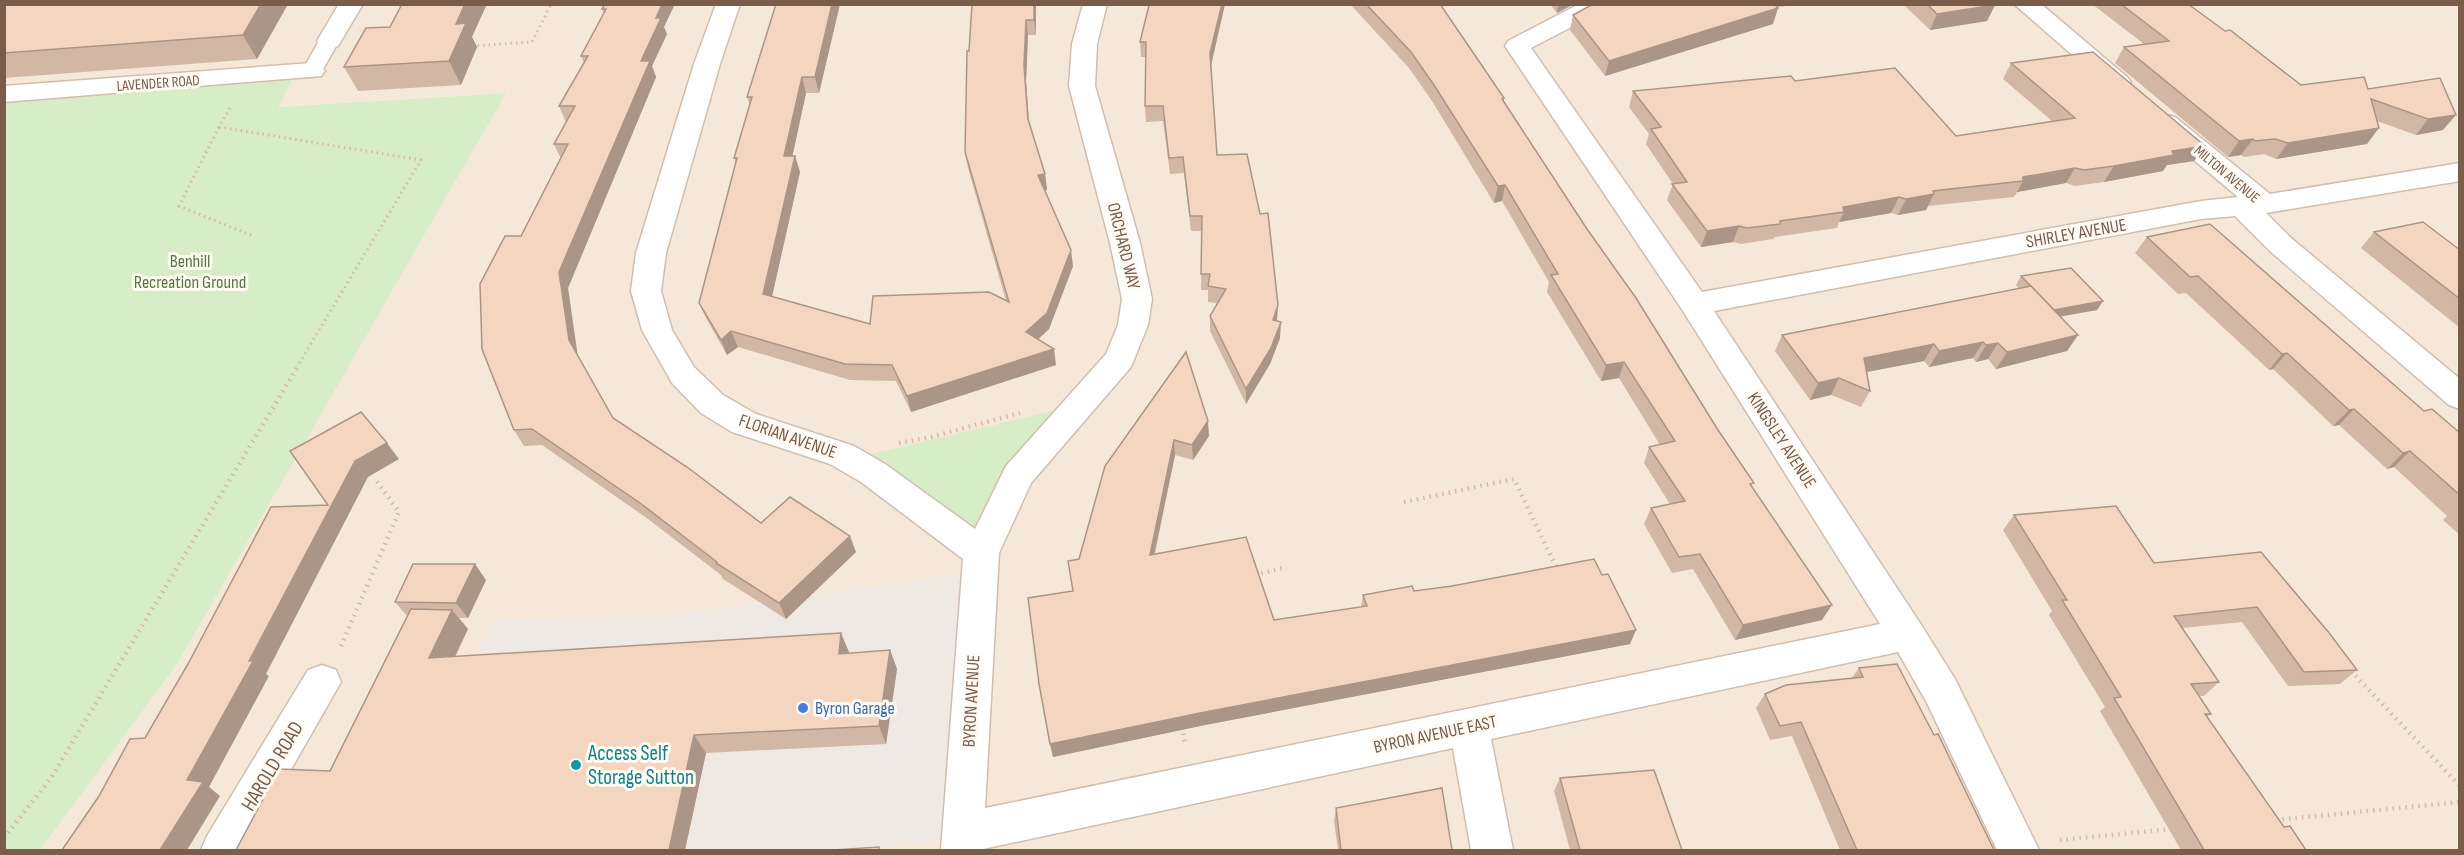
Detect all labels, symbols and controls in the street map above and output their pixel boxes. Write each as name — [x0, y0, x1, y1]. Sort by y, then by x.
street label: LAVENDER ROAD — [116, 71, 200, 96]
street label: MILTON AVENUE — [2190, 141, 2263, 207]
street label: ORCHARD WAY — [1103, 201, 1145, 292]
street label: SHIRLEY AVENUE — [2024, 214, 2128, 253]
park label: Benhill Recreation Ground — [134, 251, 246, 293]
street label: KINGSLEY AVENUE — [1743, 388, 1820, 492]
street label: FLORIAN AVENUE — [736, 410, 840, 463]
street label: BYRON AVENUE — [959, 654, 984, 748]
place label: Byron Garage — [815, 698, 895, 719]
marker: Byron Garage — [796, 701, 810, 715]
street label: BYRON AVENUE EAST — [1372, 711, 1499, 758]
street label: HAROLD ROAD — [236, 717, 309, 816]
place label: Access Self Storage Sutton — [587, 741, 694, 790]
marker: Access Self Storage Sutton — [569, 758, 583, 772]

